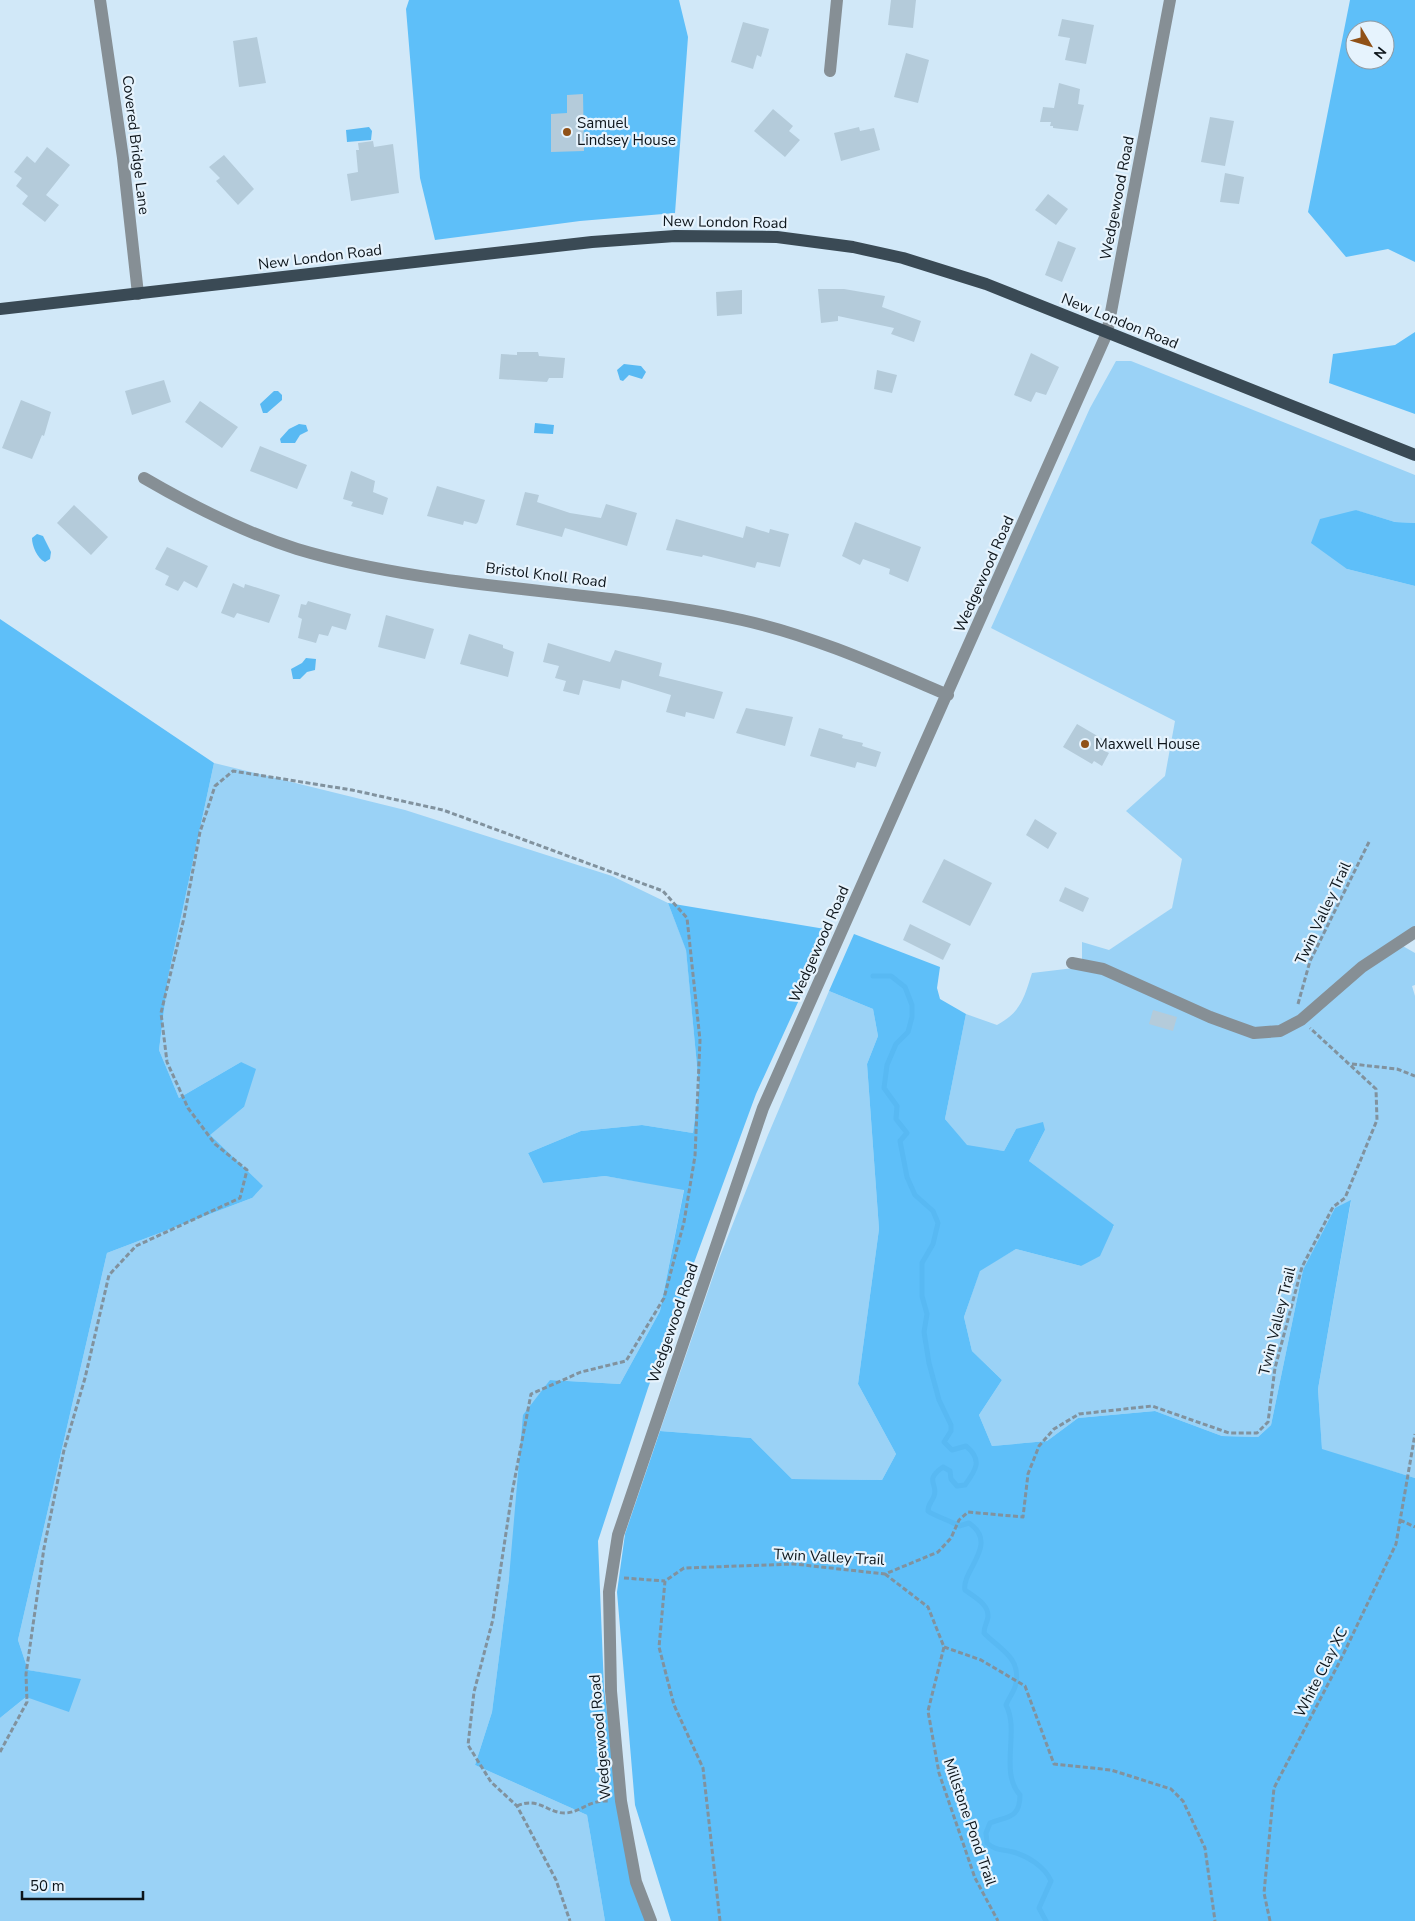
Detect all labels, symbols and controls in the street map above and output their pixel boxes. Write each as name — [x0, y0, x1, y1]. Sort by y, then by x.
north arrow — [1345, 20, 1395, 70]
text: N — [1369, 43, 1391, 63]
street label: Covered Bridge Lane — [118, 74, 154, 216]
place label: Samuel Lindsey House — [577, 113, 676, 150]
marker: Samuel Lindsey House — [561, 126, 573, 138]
street label: Wedgewood Road — [1095, 134, 1139, 262]
street label: New London Road — [662, 211, 788, 233]
street label: New London Road — [257, 239, 383, 275]
street label: New London Road — [1058, 288, 1182, 354]
street label: Wedgewood Road — [949, 513, 1019, 635]
street label: Bristol Knoll Road — [484, 558, 608, 592]
place label: Maxwell House — [1095, 734, 1200, 754]
marker: Maxwell House — [1079, 738, 1091, 750]
street label: Twin Valley Trail — [1290, 858, 1356, 968]
street label: Wedgewood Road — [784, 883, 854, 1005]
street label: Wedgewood Road — [643, 1260, 703, 1386]
street label: Twin Valley Trail — [1254, 1264, 1300, 1377]
street label: Twin Valley Trail — [773, 1544, 886, 1570]
street label: White Clay XC — [1290, 1623, 1352, 1721]
street label: Wedgewood Road — [585, 1674, 615, 1800]
street label: Millstone Pond Trail — [939, 1755, 1001, 1889]
scale bar — [22, 1868, 144, 1900]
text: 50 m — [30, 1876, 65, 1896]

